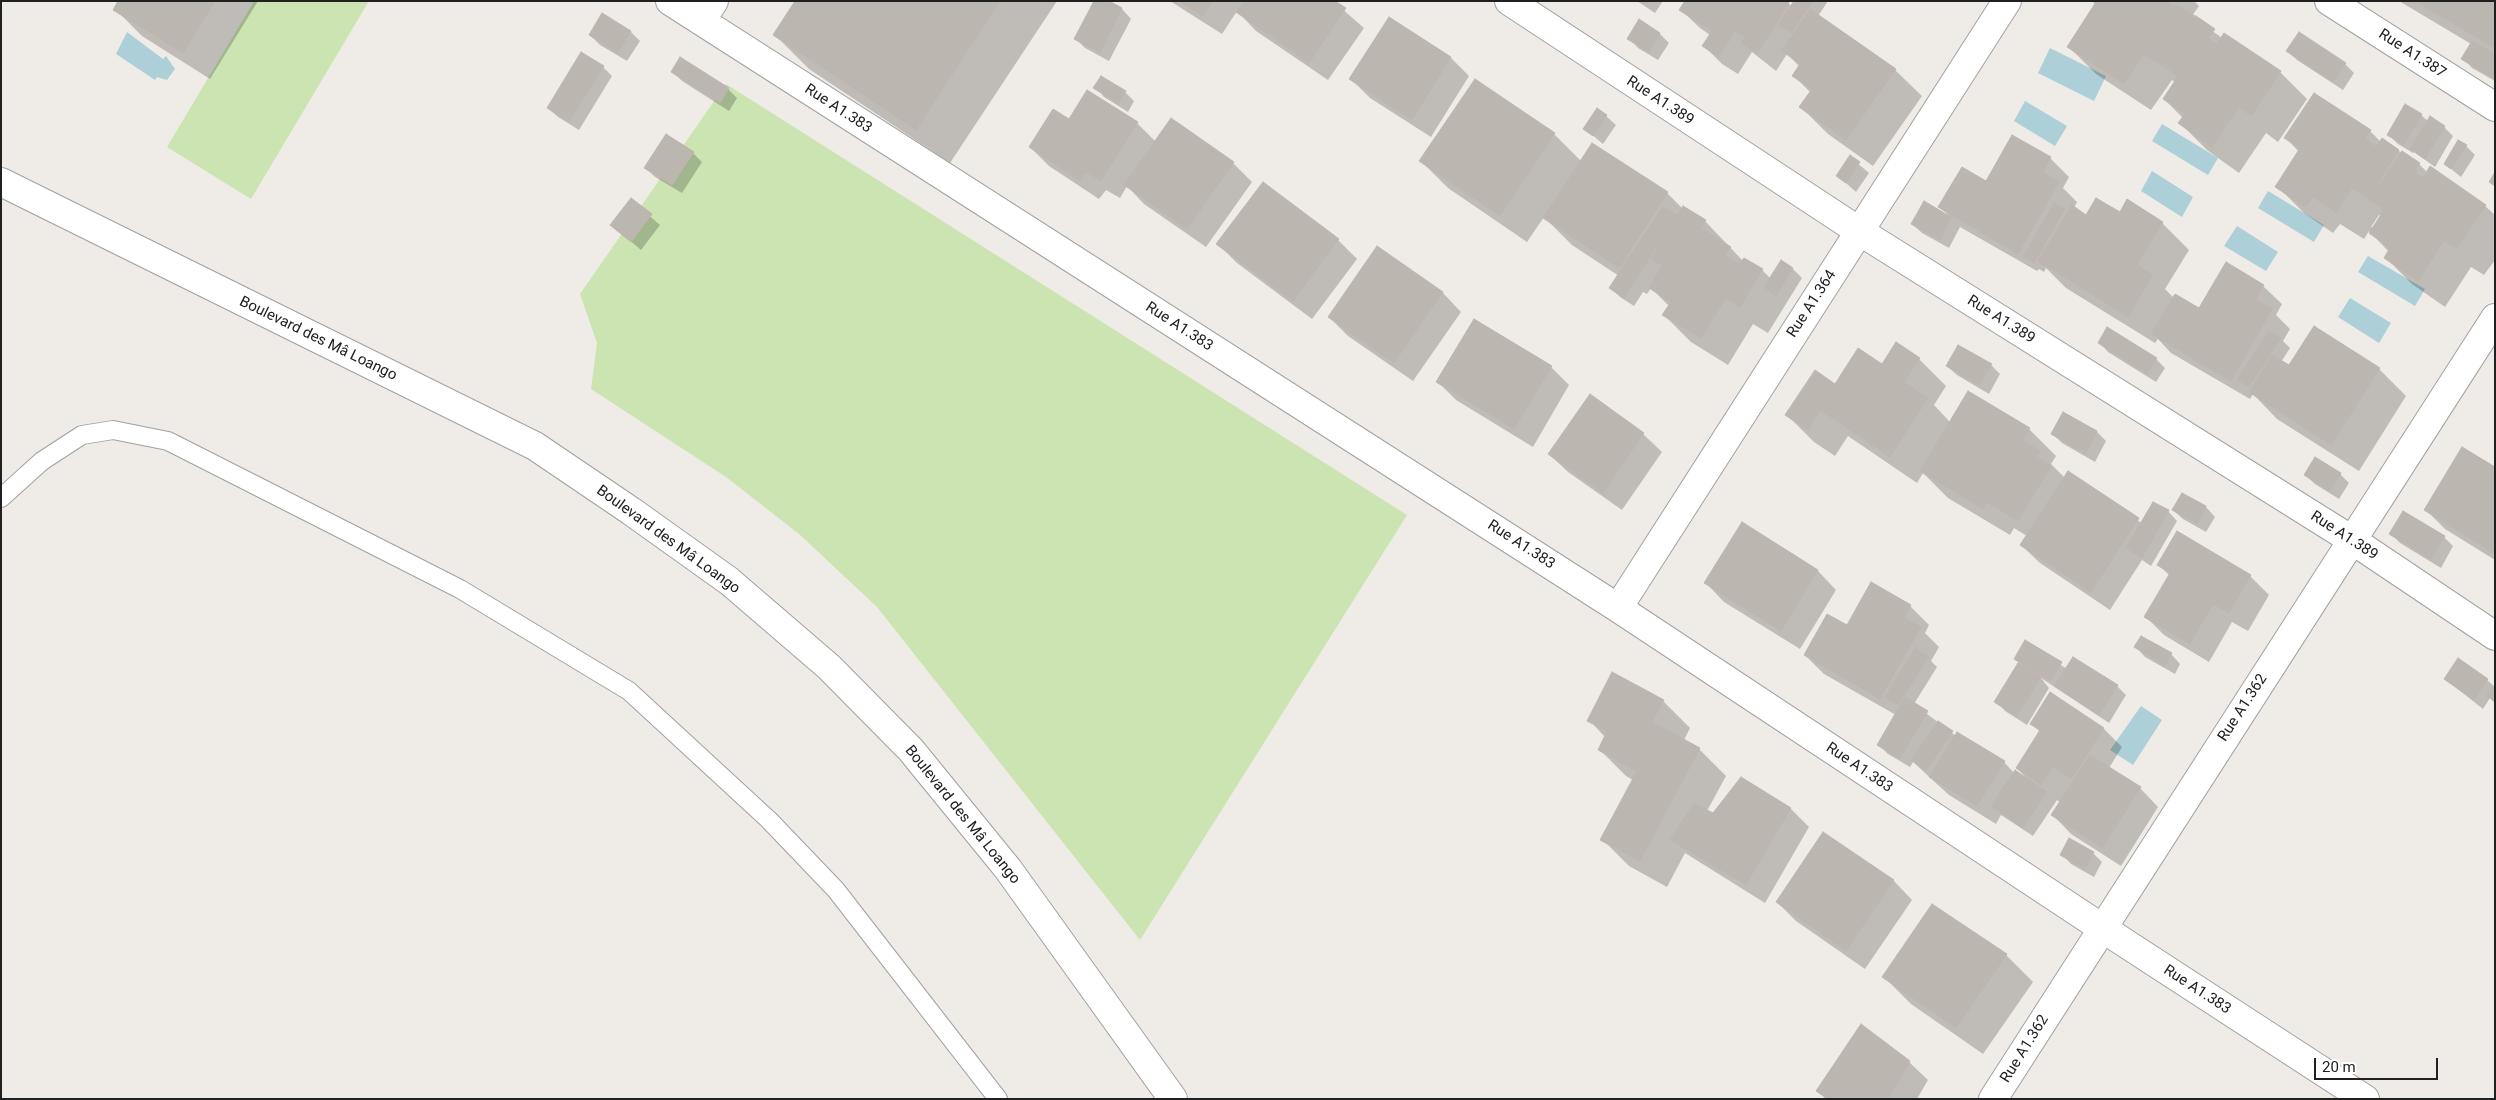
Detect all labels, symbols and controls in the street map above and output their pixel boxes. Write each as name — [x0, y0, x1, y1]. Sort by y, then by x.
street label: Rue A1.387 — [2375, 26, 2449, 82]
street label: Rue A1.389 — [1623, 73, 1697, 129]
street label: Rue A1.383 — [801, 81, 875, 137]
street label: Rue A1.364 — [1784, 267, 1840, 341]
street label: Rue A1.389 — [1964, 292, 2038, 348]
street label: Boulevard des Mâ Loango — [236, 293, 400, 385]
street label: Rue A1.383 — [1142, 299, 1216, 355]
street label: Boulevard des Mâ Loango — [593, 482, 743, 598]
street label: Rue A1.389 — [2307, 508, 2381, 564]
street label: Rue A1.383 — [1484, 517, 1558, 573]
street label: Rue A1.362 — [2215, 671, 2271, 745]
street label: Rue A1.383 — [1822, 739, 1896, 797]
street label: Boulevard des Mâ Loango — [901, 742, 1023, 888]
street label: Rue A1.383 — [2160, 962, 2234, 1018]
street label: Rue A1.362 — [1997, 1012, 2053, 1086]
scale bar — [2316, 1048, 2440, 1080]
text: 20 m — [2322, 1058, 2356, 1076]

